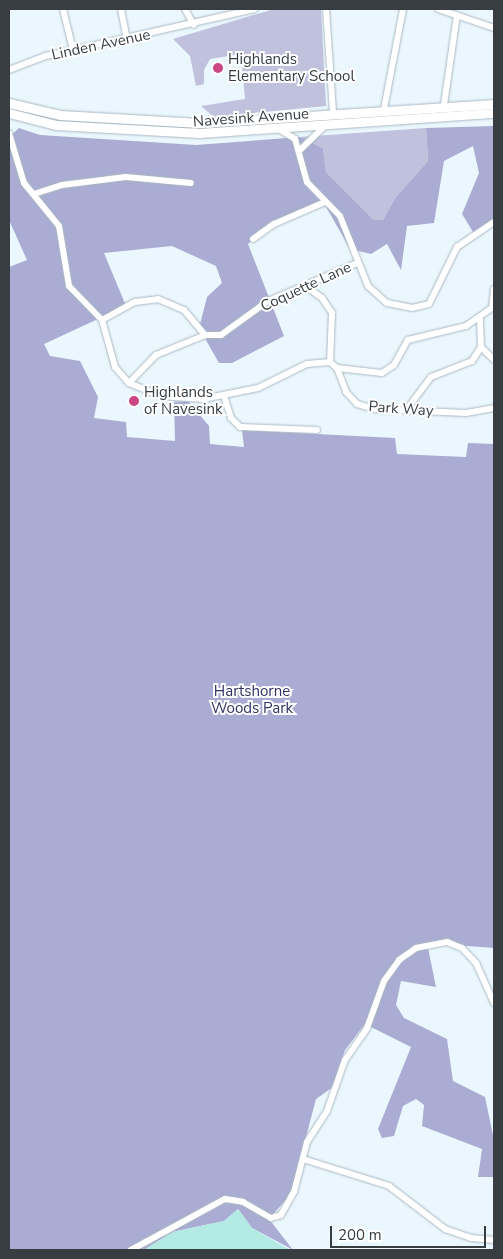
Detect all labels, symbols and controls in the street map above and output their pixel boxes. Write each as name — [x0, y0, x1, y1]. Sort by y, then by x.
street label: Linden Avenue — [50, 26, 152, 64]
place label: Highlands Elementary School — [228, 50, 355, 85]
marker: Highlands Elementary School — [212, 62, 224, 74]
street label: Navesink Avenue — [192, 105, 310, 131]
street label: Coquette Lane — [258, 258, 354, 316]
place label: Highlands of Navesink — [144, 383, 222, 418]
marker: Highlands of Navesink — [128, 395, 140, 407]
street label: Park Way — [368, 398, 434, 420]
park label: Hartshorne Woods Park — [211, 682, 293, 717]
scale bar — [333, 1216, 489, 1248]
text: 200 m — [338, 1225, 382, 1245]

